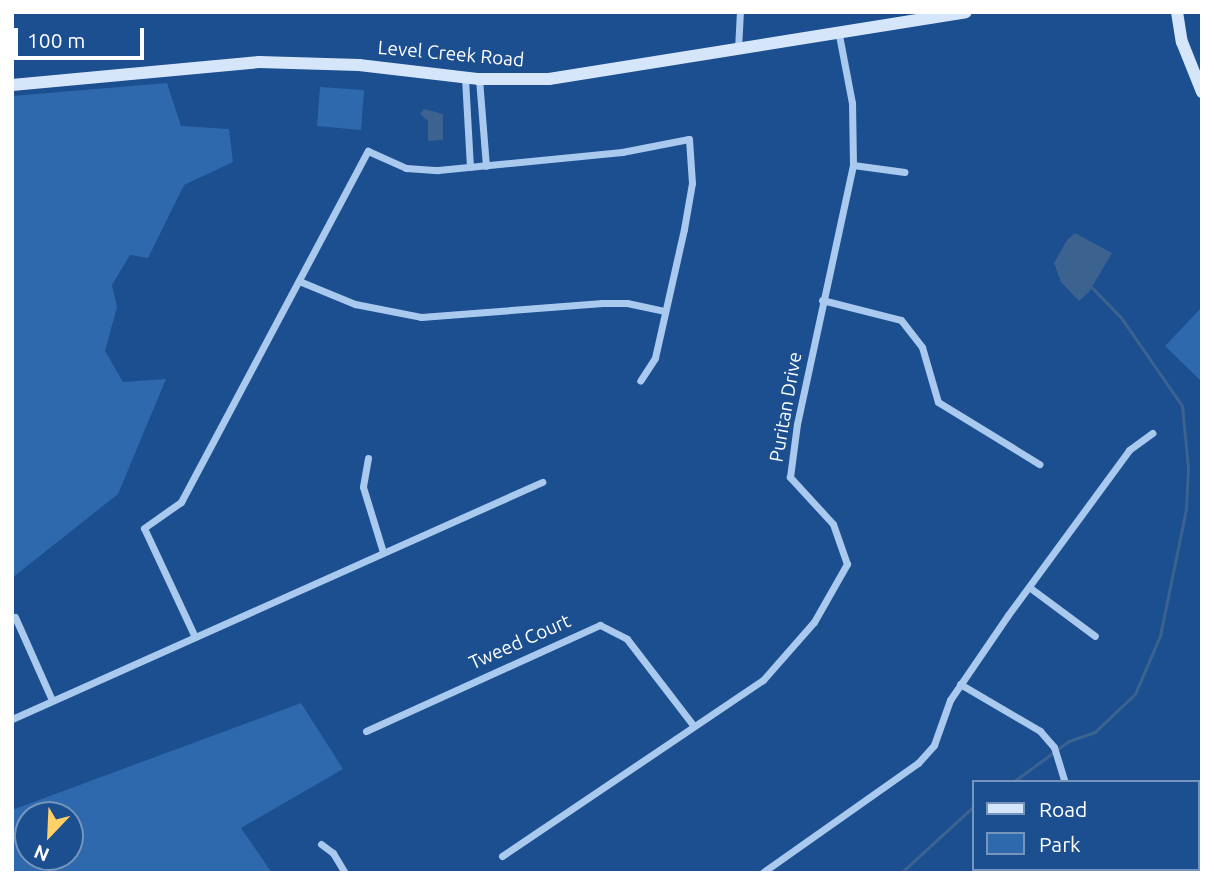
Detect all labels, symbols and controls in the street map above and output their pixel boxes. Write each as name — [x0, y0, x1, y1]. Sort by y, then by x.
scale bar — [18, 14, 147, 58]
text: 100 m — [27, 28, 85, 52]
street label: Level Creek Road — [377, 36, 525, 72]
street label: Puritan Drive — [765, 350, 807, 464]
street label: Tweed Court — [466, 609, 574, 675]
legend — [972, 780, 1200, 871]
text: Road — [1039, 797, 1087, 821]
north arrow — [14, 801, 84, 871]
text: Park — [1039, 832, 1081, 856]
text: N — [31, 841, 52, 866]

